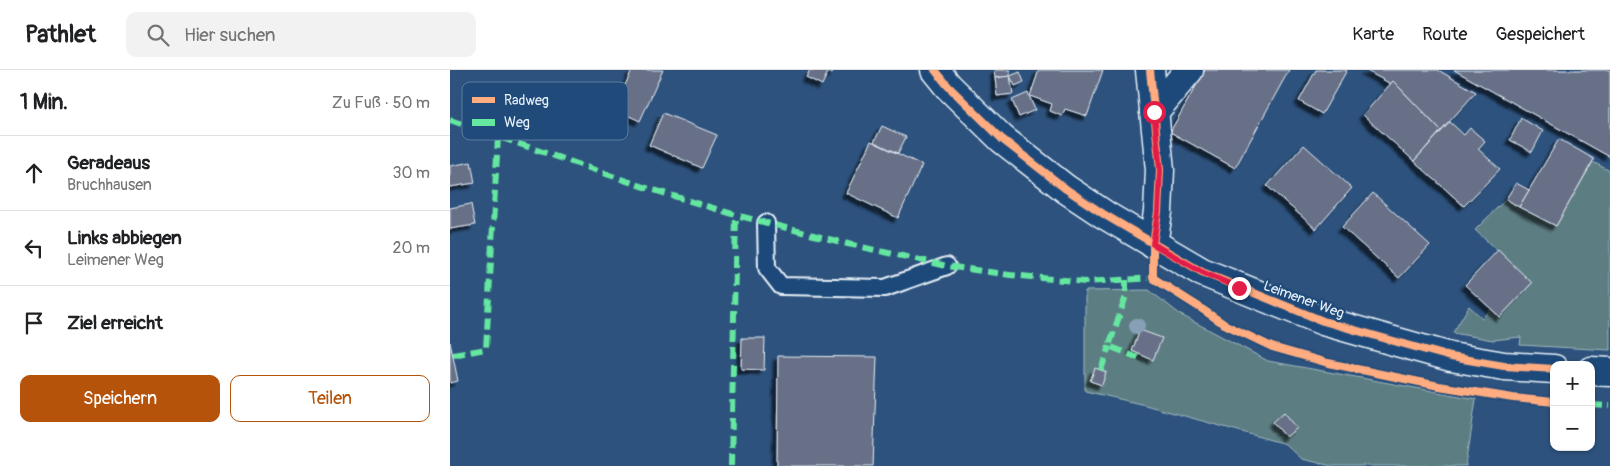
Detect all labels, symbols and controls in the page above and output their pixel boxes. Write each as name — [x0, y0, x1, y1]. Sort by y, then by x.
search box — [126, 12, 476, 57]
text: Pathlet — [25, 20, 96, 49]
icon: search — [144, 21, 172, 49]
text: Hier suchen — [184, 23, 276, 47]
text: Karte — [1352, 23, 1394, 46]
text: Route — [1422, 23, 1467, 46]
text: Gespeichert — [1495, 23, 1585, 46]
legend — [462, 82, 628, 140]
text: 1 Min. — [20, 89, 68, 116]
text: Radweg — [504, 92, 549, 109]
text: Zu Fuß · 50 m — [332, 93, 430, 113]
route start — [1143, 101, 1166, 124]
text: Weg — [504, 114, 530, 131]
text: Geradeaus — [67, 151, 150, 175]
icon: ahead — [20, 159, 48, 187]
text: 30 m — [392, 163, 430, 183]
text: Bruchhausen — [67, 175, 152, 195]
text: Links abbiegen — [67, 226, 182, 250]
icon: left — [20, 234, 48, 262]
text: 20 m — [392, 238, 430, 258]
text: Leimener Weg — [67, 250, 164, 270]
route end — [1228, 277, 1251, 300]
street label: Leimener Weg — [1261, 277, 1347, 322]
icon: arrive — [20, 309, 48, 337]
text: Ziel erreicht — [67, 311, 163, 335]
map controls — [1550, 361, 1595, 451]
button: + — [1550, 361, 1595, 406]
button: Speichern — [20, 375, 220, 422]
button: Teilen — [230, 375, 430, 422]
button: − — [1550, 406, 1595, 451]

